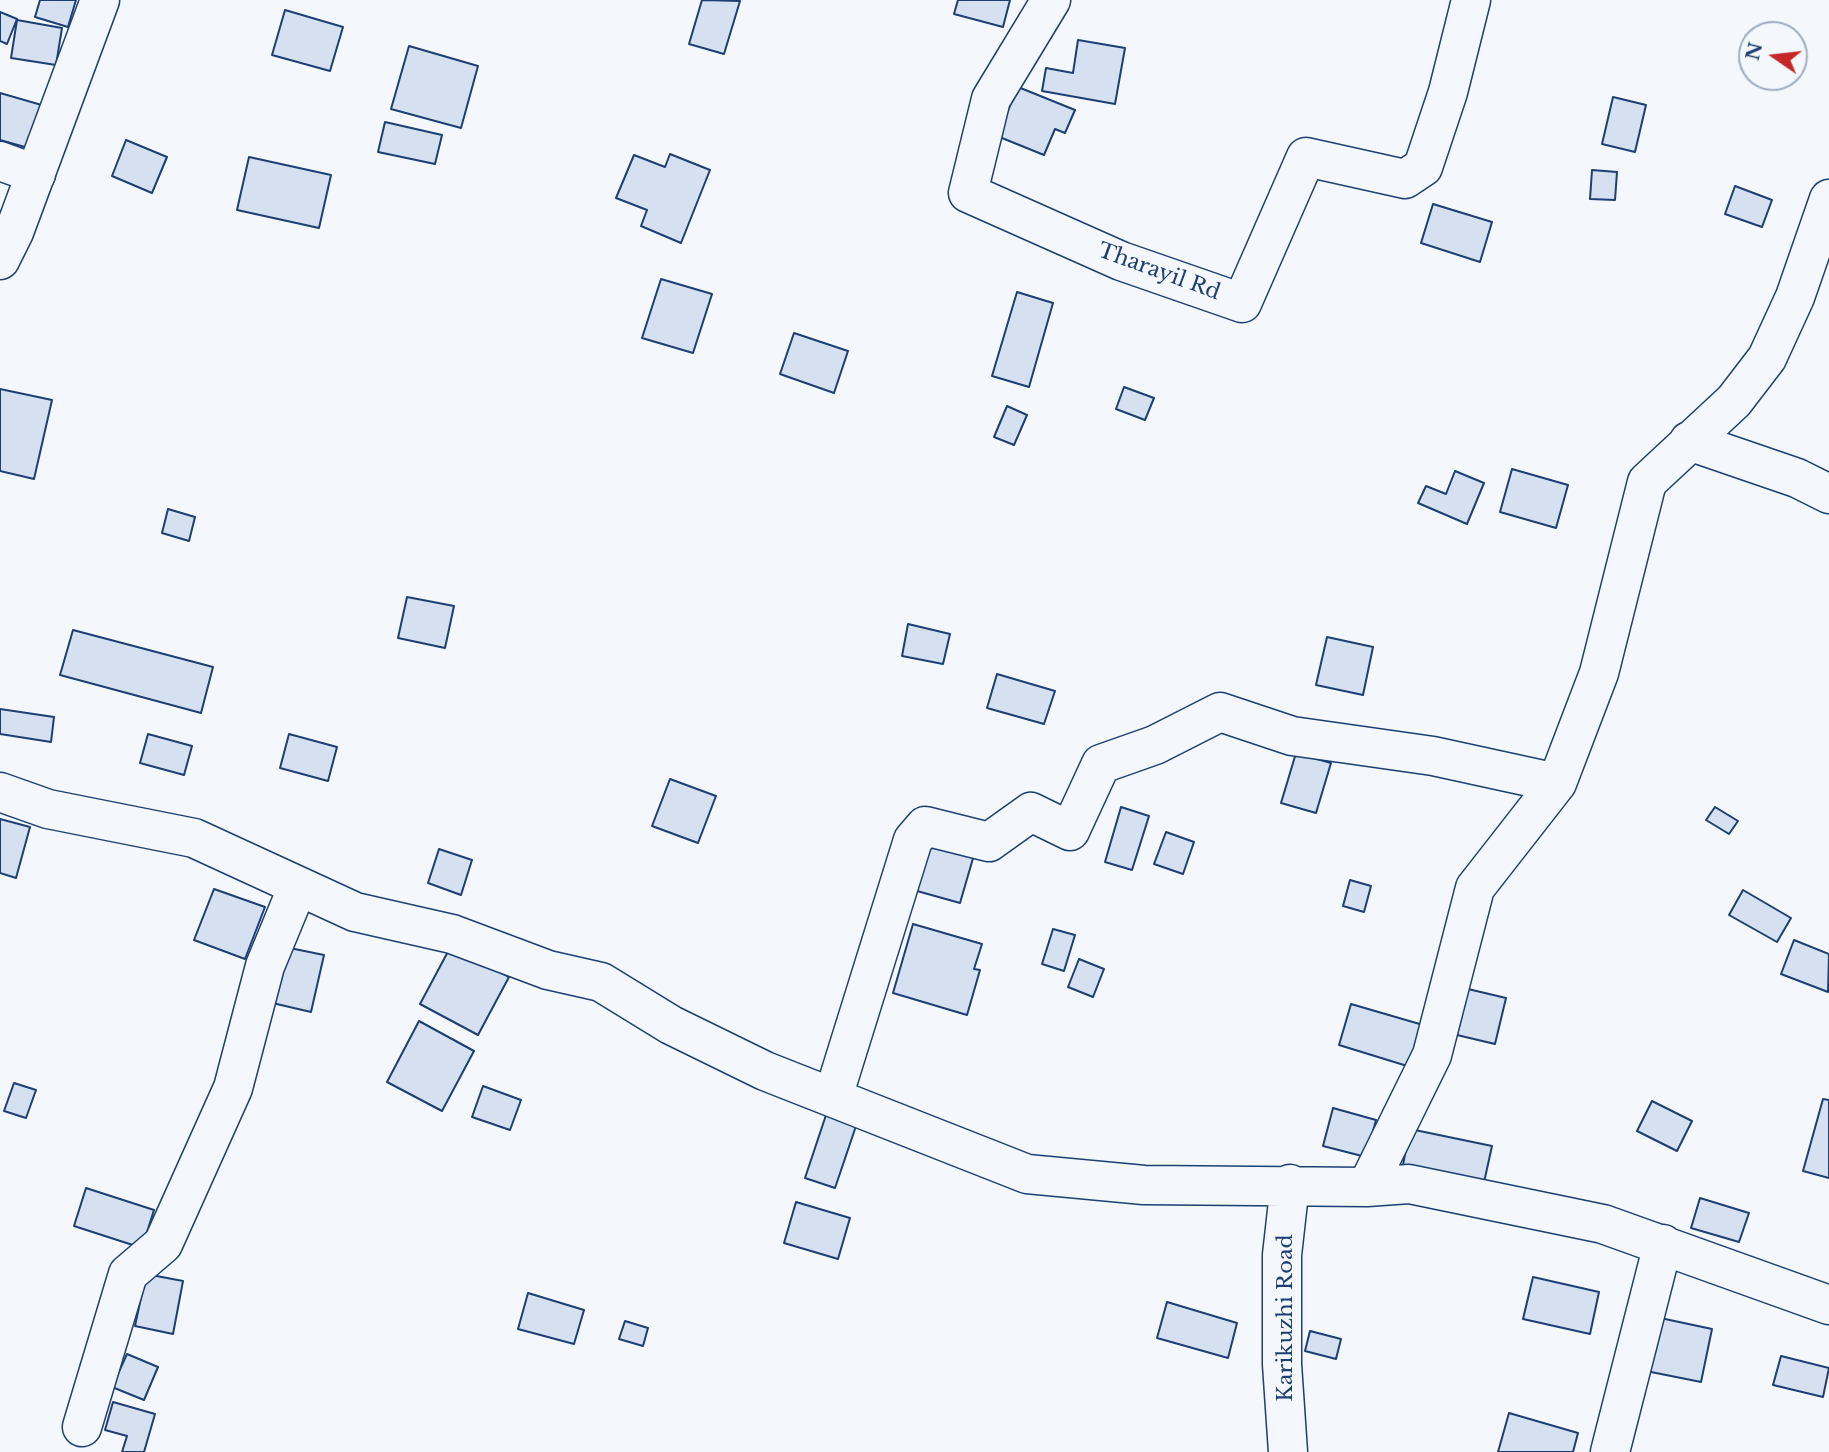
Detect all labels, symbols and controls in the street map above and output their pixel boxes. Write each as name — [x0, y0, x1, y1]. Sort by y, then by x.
north arrow — [1738, 21, 1808, 91]
text: N — [1741, 40, 1767, 63]
street label: Tharayil Rd — [1094, 238, 1224, 306]
street label: Karikuzhi Road — [1273, 1234, 1299, 1402]

